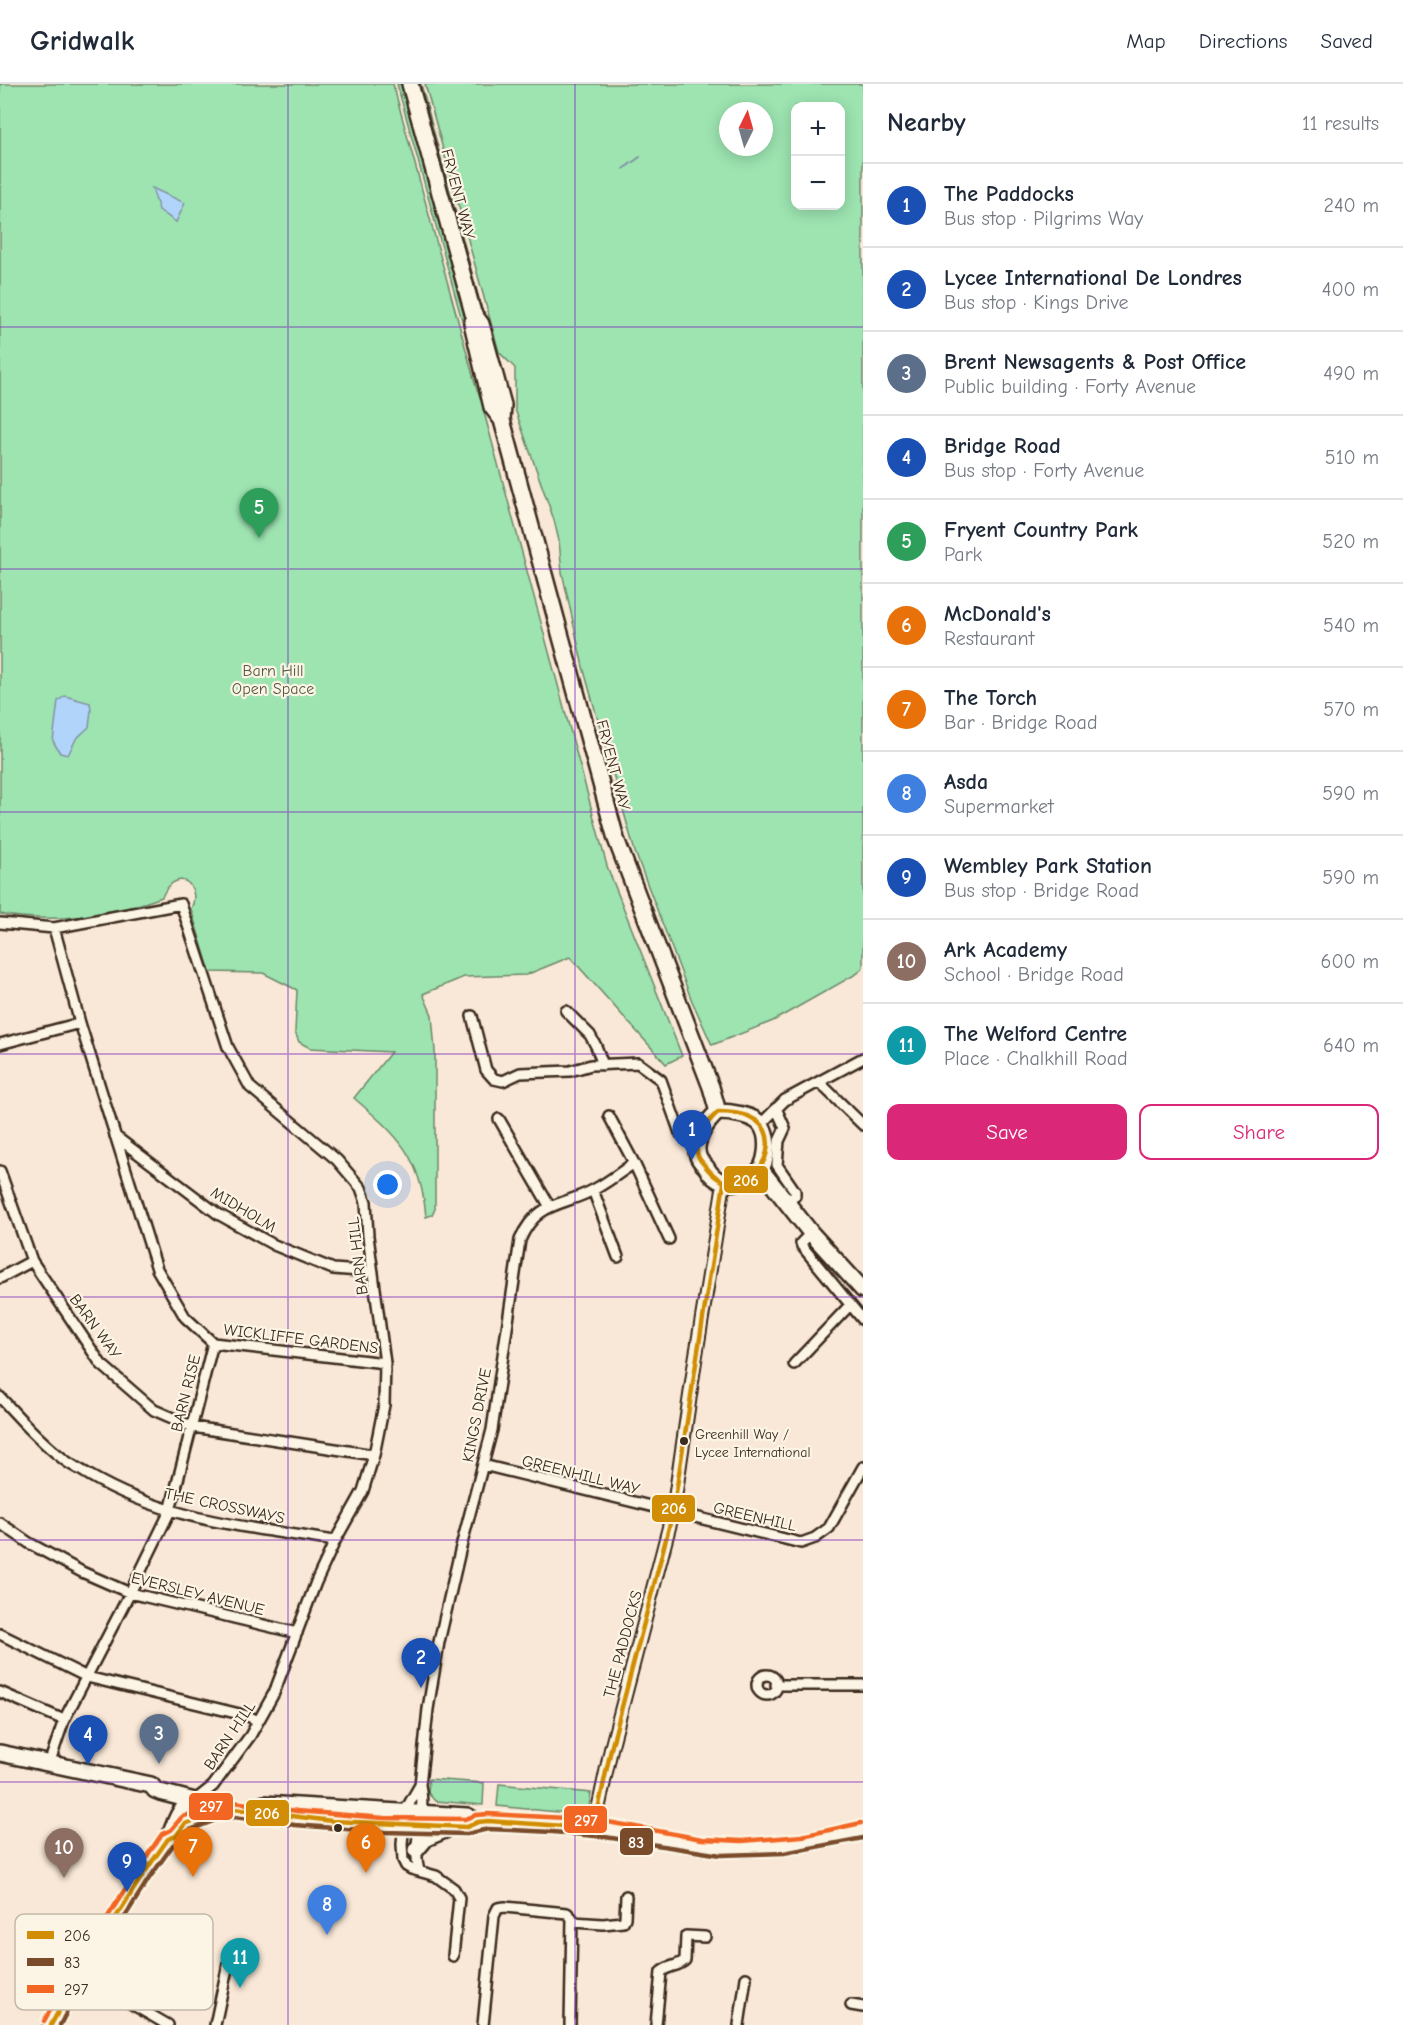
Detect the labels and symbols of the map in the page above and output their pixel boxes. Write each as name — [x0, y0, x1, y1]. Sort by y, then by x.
north arrow — [719, 102, 773, 156]
street label: FRYENT WAY — [437, 147, 479, 242]
pin: 5 — [240, 488, 278, 538]
park label: Barn Hill Open Space — [232, 662, 314, 698]
street label: FRYENT WAY — [592, 718, 634, 813]
pin: 1 — [672, 1110, 712, 1160]
line badge: 206 — [723, 1165, 769, 1194]
your location — [373, 1170, 402, 1199]
text: 206 — [733, 1172, 759, 1190]
street label: MIDHOLM — [208, 1183, 279, 1236]
street label: BARN HILL — [344, 1216, 372, 1296]
street label: BARN WAY — [66, 1291, 125, 1363]
street label: WICKLIFFE GARDENS — [223, 1321, 379, 1357]
street label: BARN RISE — [168, 1352, 204, 1434]
street label: KINGS DRIVE — [459, 1366, 495, 1464]
place label: Greenhill Way / Lycee International — [695, 1426, 811, 1461]
marker: Greenhill Way / Lycee International — [678, 1435, 690, 1447]
street label: GREENHILL WAY — [520, 1452, 642, 1498]
street label: THE CROSSWAYS — [163, 1484, 286, 1527]
line badge: 206 — [651, 1494, 696, 1523]
street label: GREENHILL — [712, 1499, 798, 1535]
text: 206 — [661, 1500, 687, 1518]
street label: EVERSLEY AVENUE — [129, 1569, 267, 1619]
street label: THE PADDOCKS — [600, 1588, 646, 1700]
pin: 2 — [402, 1638, 440, 1688]
street label: BARN HILL — [200, 1698, 259, 1773]
pin: 3 — [140, 1714, 178, 1764]
pin: 4 — [68, 1716, 107, 1765]
line badge: 297 — [188, 1792, 234, 1821]
text: 297 — [199, 1798, 224, 1816]
line badge: 206 — [245, 1799, 290, 1827]
text: 206 — [254, 1805, 280, 1823]
line badge: 297 — [563, 1805, 608, 1834]
text: 297 — [574, 1812, 599, 1830]
unlabelled marker — [332, 1822, 344, 1834]
pin: 6 — [346, 1824, 386, 1873]
line badge: 83 — [619, 1827, 654, 1856]
pin: 10 — [44, 1828, 84, 1878]
pin: 7 — [174, 1828, 212, 1877]
text: 83 — [628, 1834, 644, 1852]
pin: 9 — [108, 1842, 146, 1892]
pin: 8 — [308, 1886, 346, 1935]
legend — [15, 1914, 213, 2010]
text: 206 — [64, 1927, 91, 1945]
pin: 11 — [220, 1938, 260, 1988]
text: 83 — [64, 1954, 80, 1972]
text: 297 — [64, 1981, 89, 1999]

